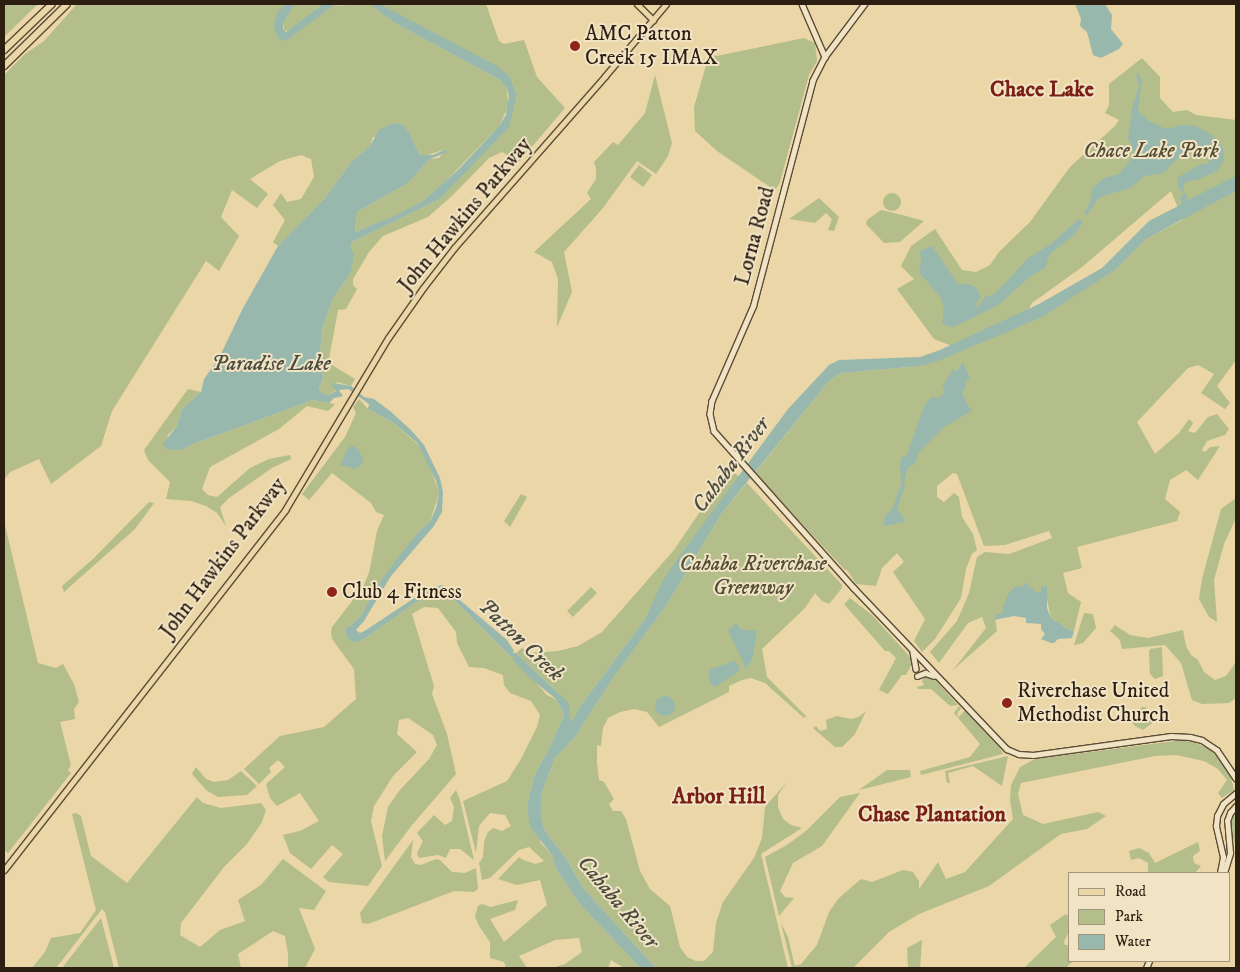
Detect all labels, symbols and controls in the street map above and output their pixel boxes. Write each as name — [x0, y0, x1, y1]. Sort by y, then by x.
place label: AMC Patton Creek 15 IMAX — [585, 21, 718, 71]
marker: AMC Patton Creek 15 IMAX — [569, 40, 581, 52]
district label: Chace Lake — [990, 77, 1094, 103]
street label: John Hawkins Parkway — [393, 133, 537, 297]
park label: Chace Lake Park — [1083, 138, 1219, 164]
street label: Lorna Road — [730, 184, 780, 288]
water label: Paradise Lake — [211, 351, 331, 377]
water label: Cahaba River — [686, 412, 776, 518]
street label: John Hawkins Parkway — [155, 473, 291, 643]
park label: Cahaba Riverchase Greenway — [679, 551, 827, 601]
place label: Club 4 Fitness — [342, 579, 462, 605]
marker: Club 4 Fitness — [326, 586, 338, 598]
water label: Patton Creek — [473, 593, 569, 687]
place label: Riverchase United Methodist Church — [1017, 678, 1169, 728]
marker: Riverchase United Methodist Church — [1001, 697, 1013, 709]
district label: Arbor Hill — [672, 784, 766, 810]
district label: Chase Plantation — [858, 802, 1006, 828]
water label: Cahaba River — [572, 850, 664, 954]
legend — [1068, 872, 1230, 962]
text: Road — [1115, 882, 1146, 901]
text: Park — [1115, 907, 1143, 926]
text: Water — [1115, 932, 1151, 951]

